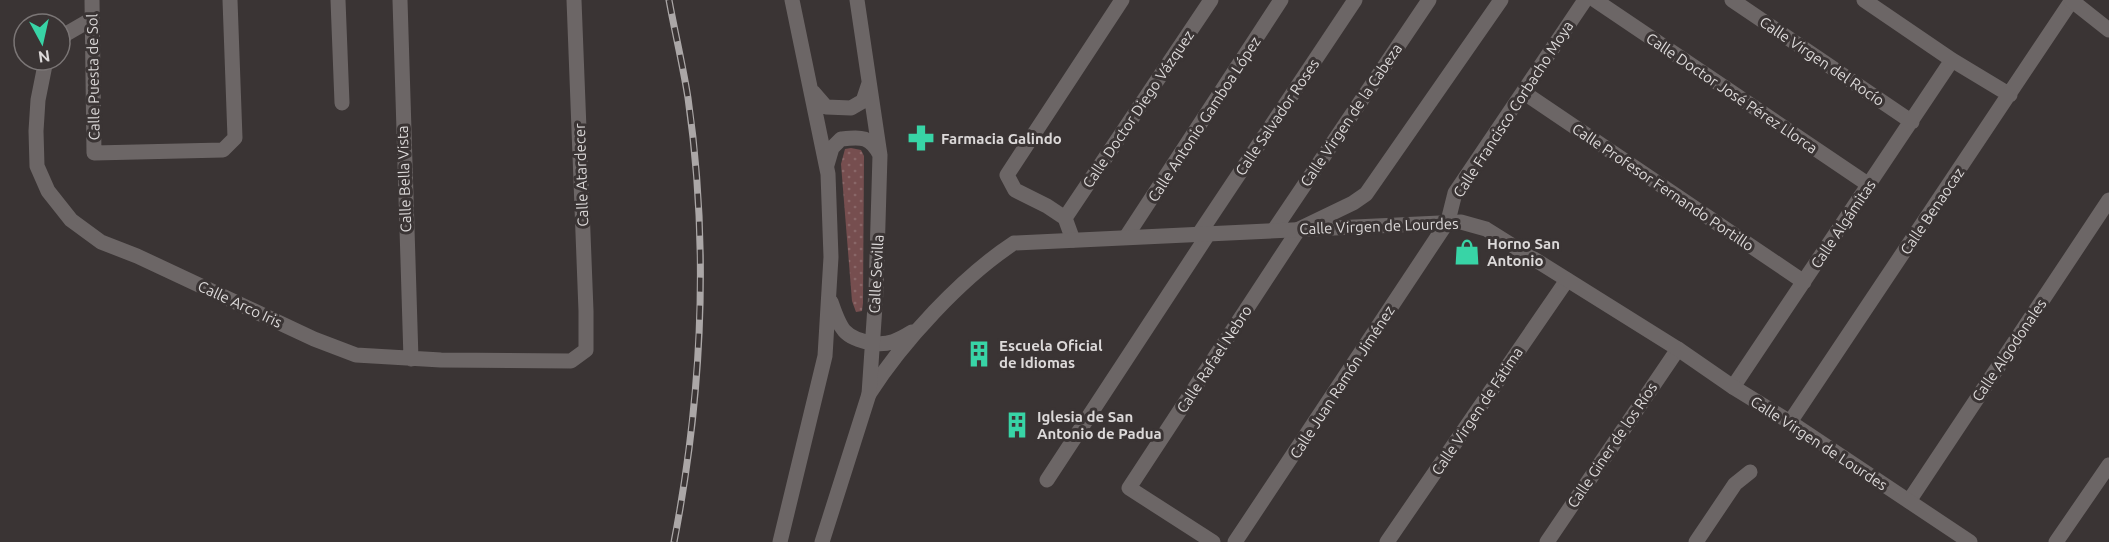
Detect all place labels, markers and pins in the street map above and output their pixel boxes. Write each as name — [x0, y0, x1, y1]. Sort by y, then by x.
pharmacy icon: Farmacia Galindo — [906, 123, 936, 153]
place label: Farmacia Galindo — [941, 130, 1062, 147]
place label: Horno San Antonio — [1487, 235, 1560, 269]
shop icon: Horno San Antonio — [1452, 237, 1482, 267]
place label: Escuela Oficial de Idiomas — [999, 337, 1103, 371]
building icon: Escuela Oficial de Idiomas — [964, 339, 994, 369]
place label: Iglesia de San Antonio de Padua — [1037, 408, 1162, 442]
building icon: Iglesia de San Antonio de Padua — [1002, 410, 1032, 440]

